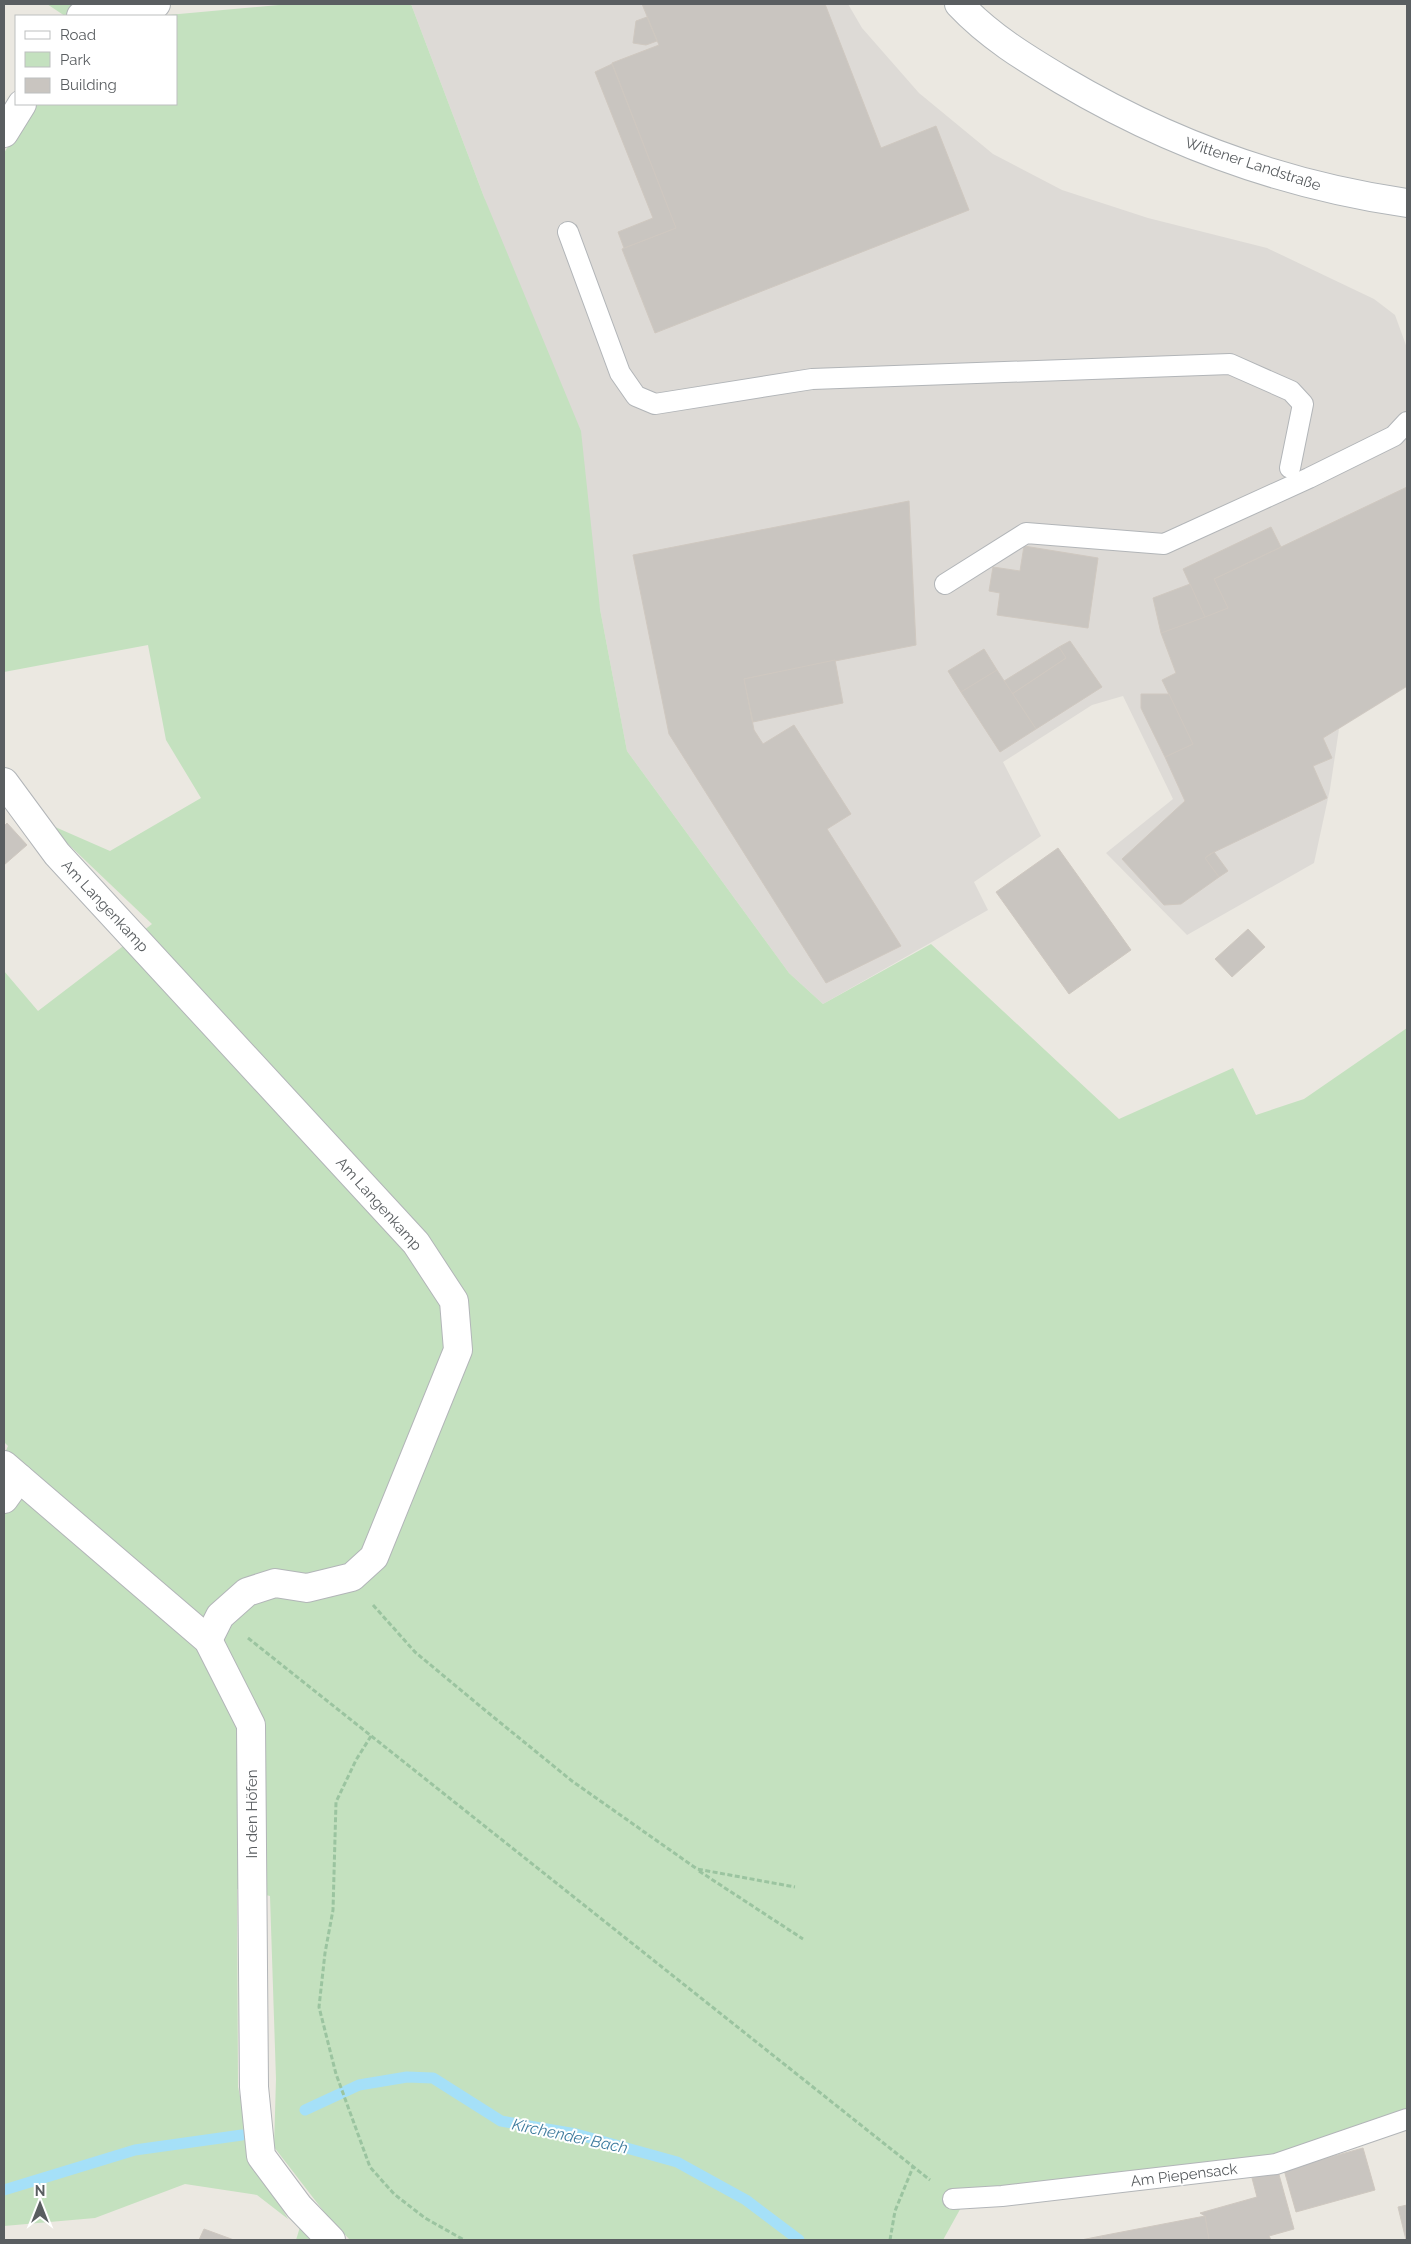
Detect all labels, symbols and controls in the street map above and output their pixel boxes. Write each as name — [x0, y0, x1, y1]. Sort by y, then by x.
legend — [15, 15, 178, 105]
text: Road — [60, 26, 96, 44]
text: Park — [60, 51, 91, 69]
text: Building — [60, 76, 117, 94]
street label: Wittener Landstraße — [1183, 134, 1323, 195]
street label: Am Langenkamp — [58, 856, 152, 956]
street label: Am Langenkamp — [332, 1154, 426, 1254]
street label: In den Höfen — [243, 1770, 261, 1859]
water label: Kirchender Bach — [510, 2114, 630, 2158]
street label: Am Piepensack — [1130, 2160, 1239, 2190]
north arrow — [15, 2179, 65, 2229]
text: N — [35, 2183, 45, 2199]

